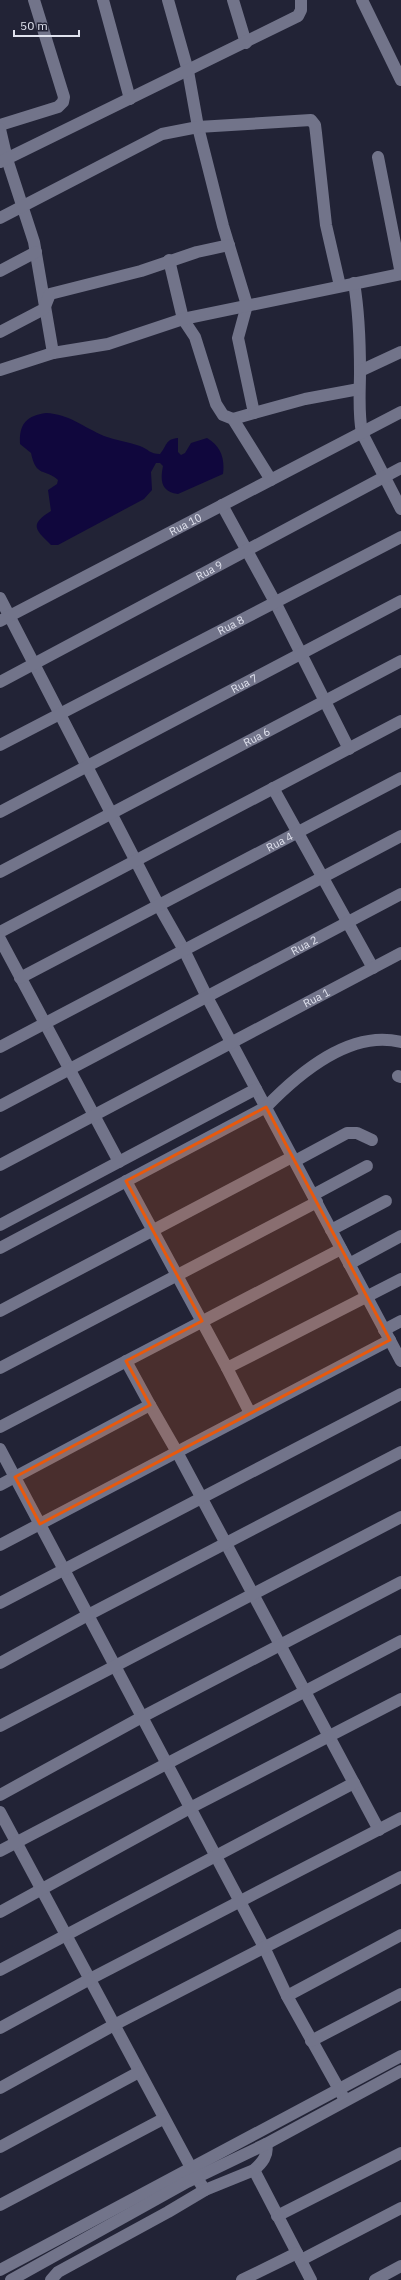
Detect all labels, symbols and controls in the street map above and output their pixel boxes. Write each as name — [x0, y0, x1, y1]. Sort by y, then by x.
scale bar — [14, 12, 79, 38]
text: 50 m — [20, 18, 48, 33]
street label: Rua 10 — [167, 510, 204, 539]
street label: Rua 9 — [193, 558, 225, 583]
street label: Rua 8 — [215, 613, 247, 638]
street label: Rua 7 — [228, 671, 260, 696]
street label: Rua 6 — [241, 724, 272, 750]
street label: Rua 4 — [264, 829, 296, 855]
street label: Rua 2 — [288, 932, 320, 958]
street label: Rua 1 — [301, 985, 333, 1011]

